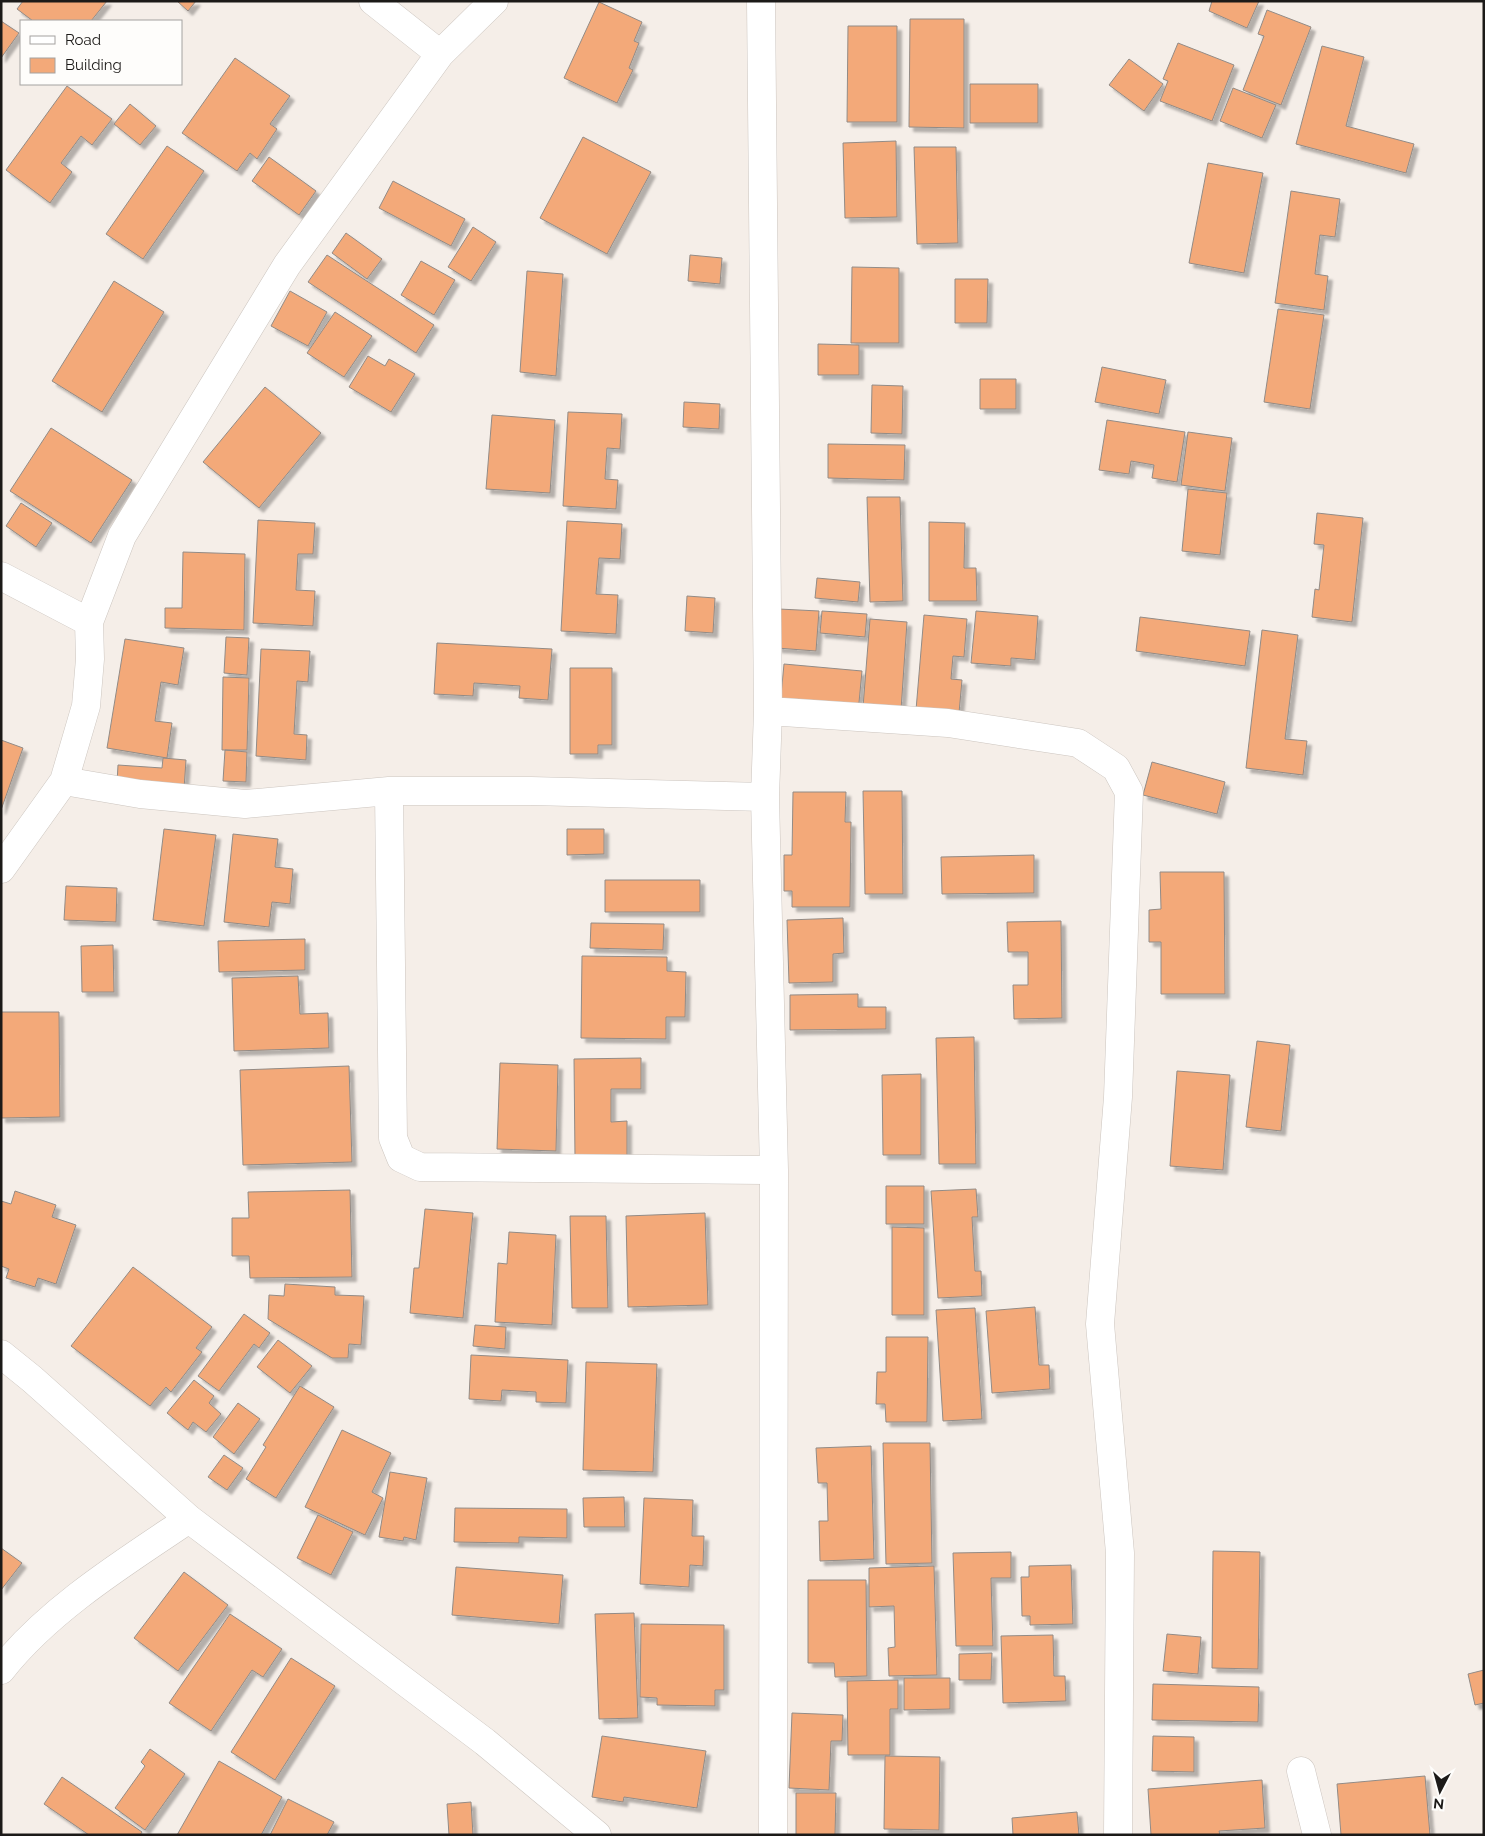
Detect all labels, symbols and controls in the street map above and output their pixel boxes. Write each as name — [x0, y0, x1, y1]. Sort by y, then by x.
legend — [20, 20, 182, 85]
text: Road — [65, 31, 101, 49]
text: Building — [65, 56, 122, 74]
north arrow — [1415, 1766, 1465, 1816]
text: N — [1432, 1795, 1445, 1812]

